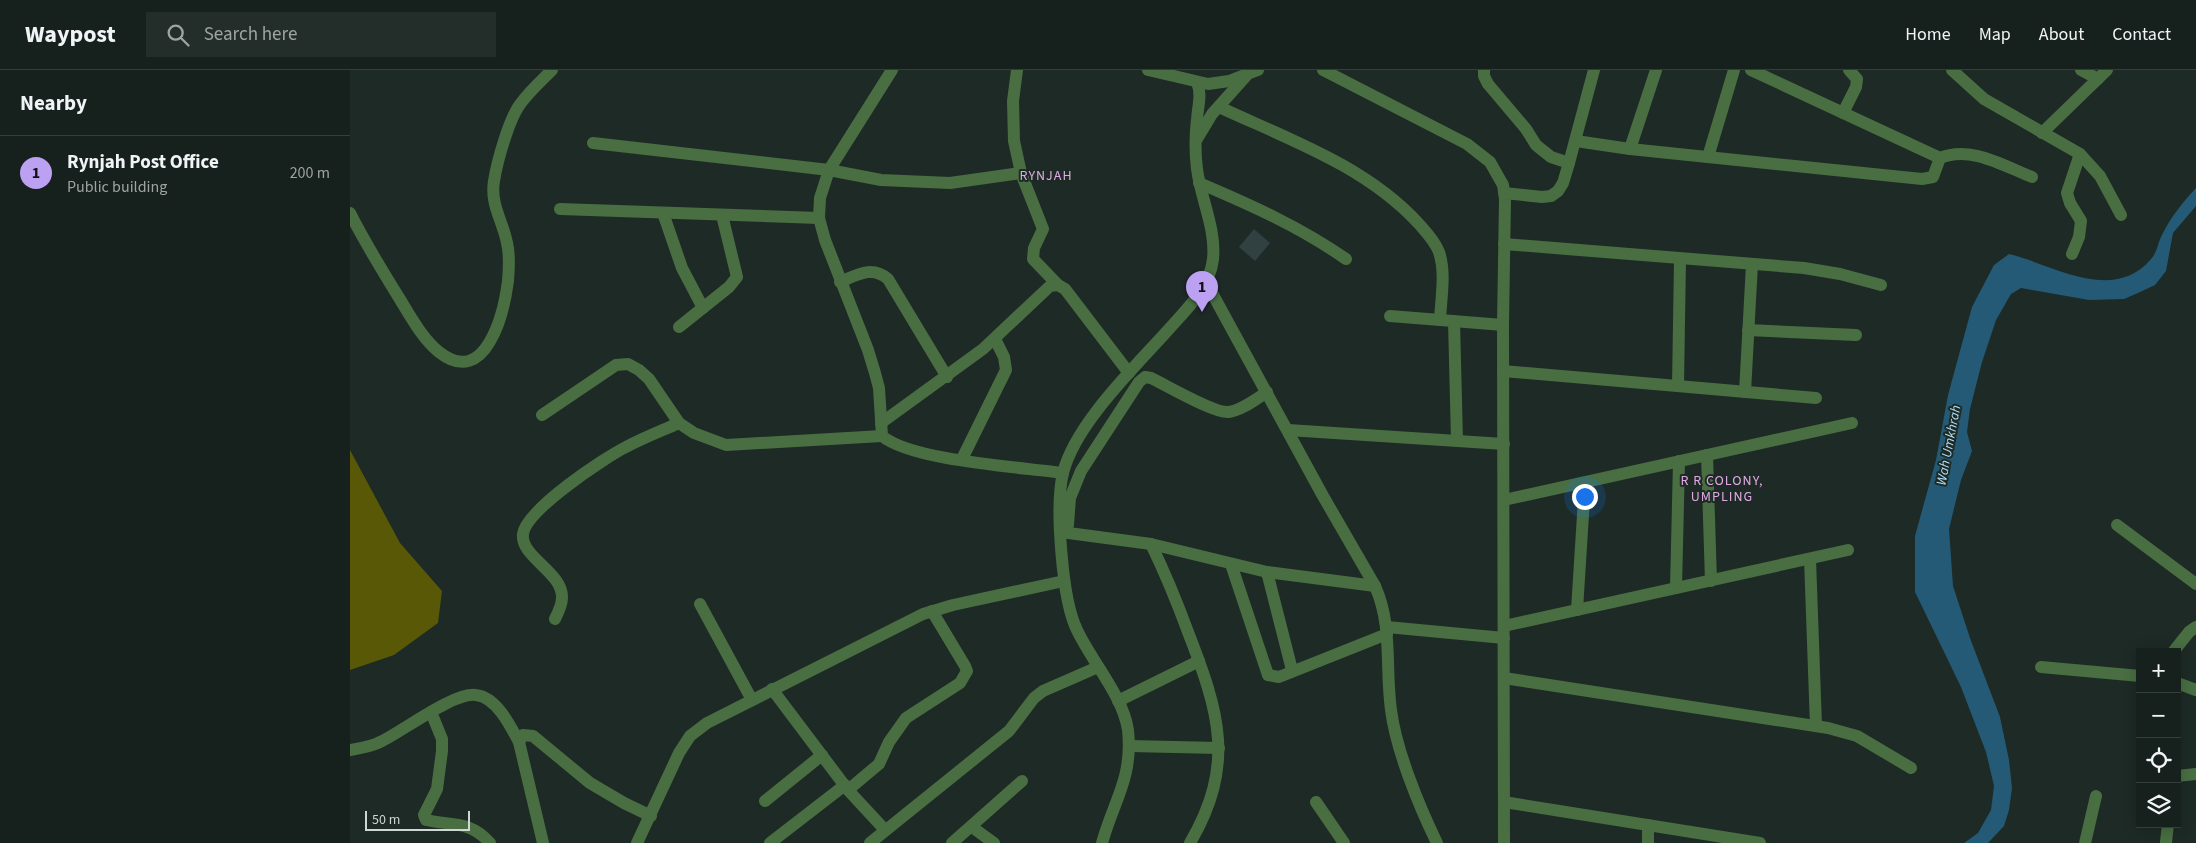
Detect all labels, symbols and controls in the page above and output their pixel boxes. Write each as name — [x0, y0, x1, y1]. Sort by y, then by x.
search box — [146, 12, 496, 57]
text: Waypost — [25, 17, 116, 52]
icon: search — [164, 21, 192, 49]
text: Search here — [204, 21, 297, 48]
text: Home — [1905, 22, 1951, 47]
text: Map — [1979, 22, 2011, 47]
text: About — [2039, 22, 2084, 47]
text: Contact — [2112, 22, 2171, 47]
text: Nearby — [20, 88, 87, 118]
text: Rynjah Post Office — [67, 149, 219, 176]
text: 1 — [32, 162, 40, 184]
text: 200 m — [290, 162, 330, 184]
district label: RYNJAH — [1019, 166, 1073, 186]
text: Public building — [67, 176, 167, 198]
pin: 1 — [1186, 271, 1218, 312]
water label: Wah Umkhrah — [1931, 403, 1967, 487]
district label: R R COLONY, UMPLING — [1680, 471, 1764, 507]
your location — [1572, 484, 1598, 510]
map controls — [2136, 648, 2181, 828]
button: + — [2136, 648, 2181, 693]
button: − — [2136, 693, 2181, 738]
button: locate — [2136, 738, 2181, 783]
button: layers — [2136, 783, 2181, 828]
scale bar — [365, 808, 470, 831]
text: 50 m — [372, 810, 400, 830]

